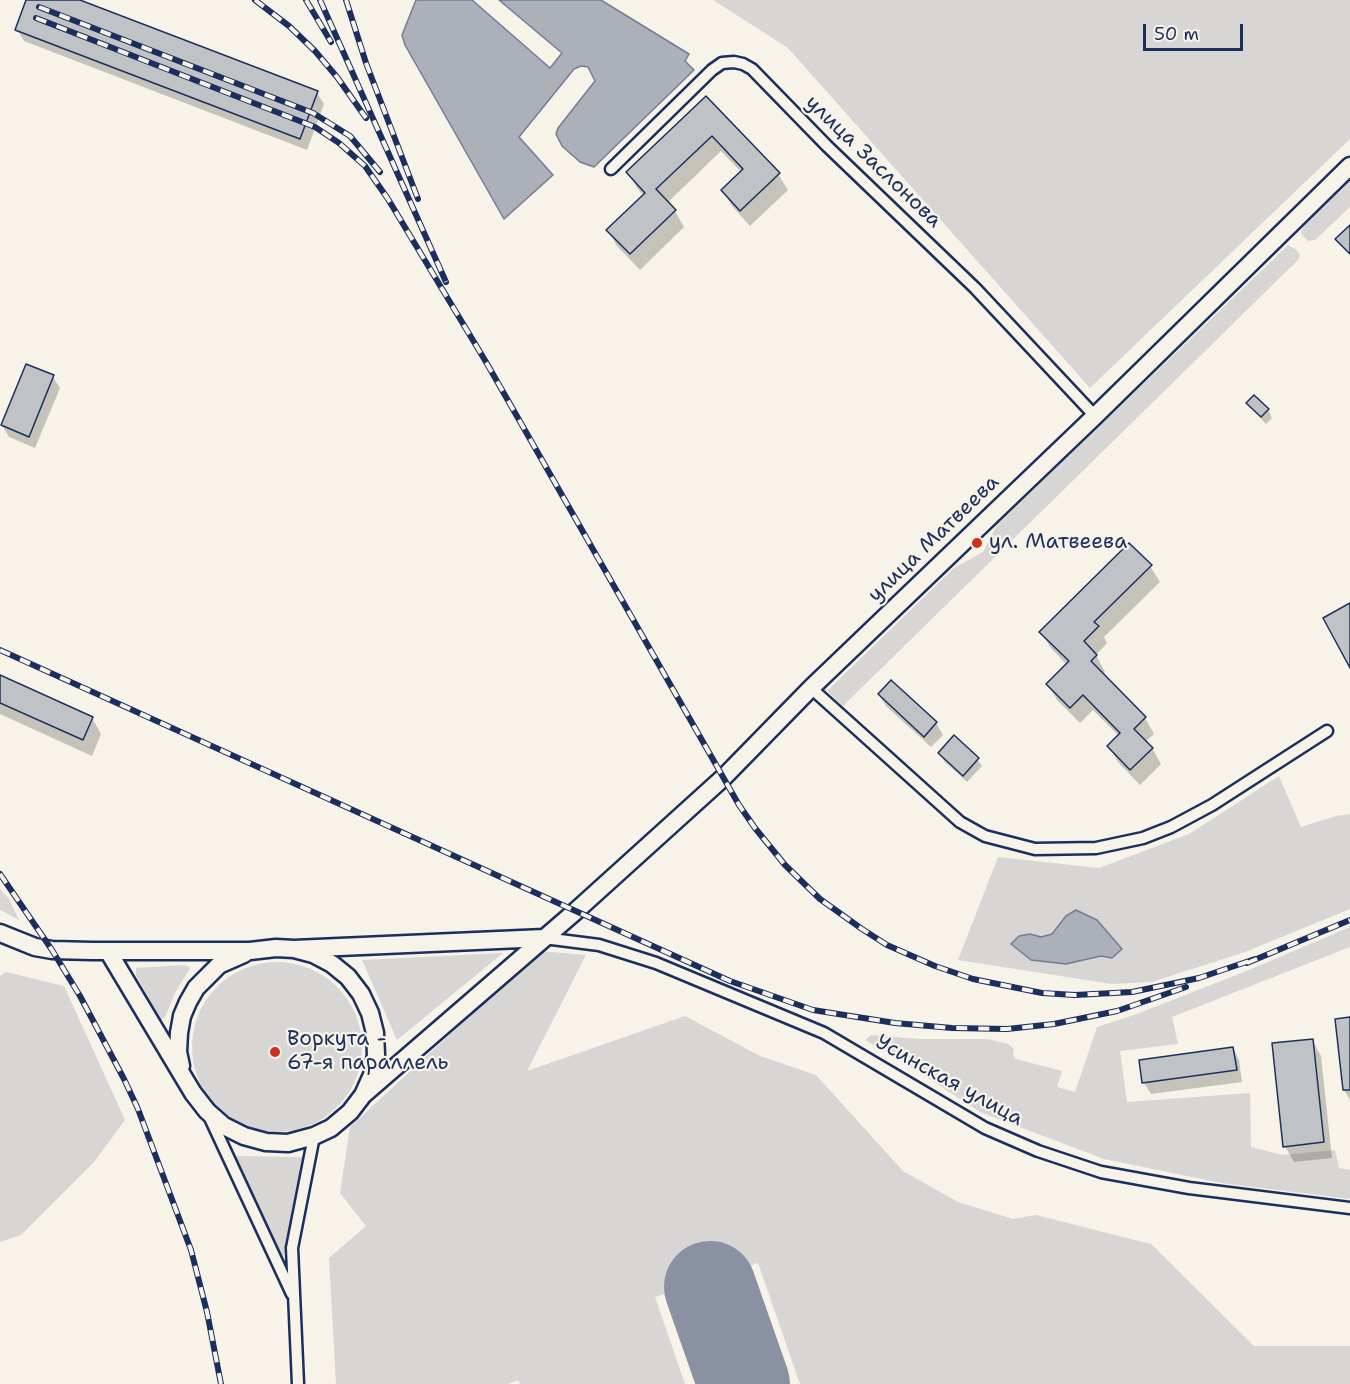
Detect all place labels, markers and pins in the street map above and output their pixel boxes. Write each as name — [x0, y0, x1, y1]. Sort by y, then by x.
place label: ул. Матвеева — [989, 530, 1127, 556]
marker: ул. Матвеева — [970, 536, 984, 550]
place label: Воркута - 67-я параллель — [287, 1027, 448, 1077]
marker: Воркута - 67-я параллель — [268, 1045, 282, 1059]

